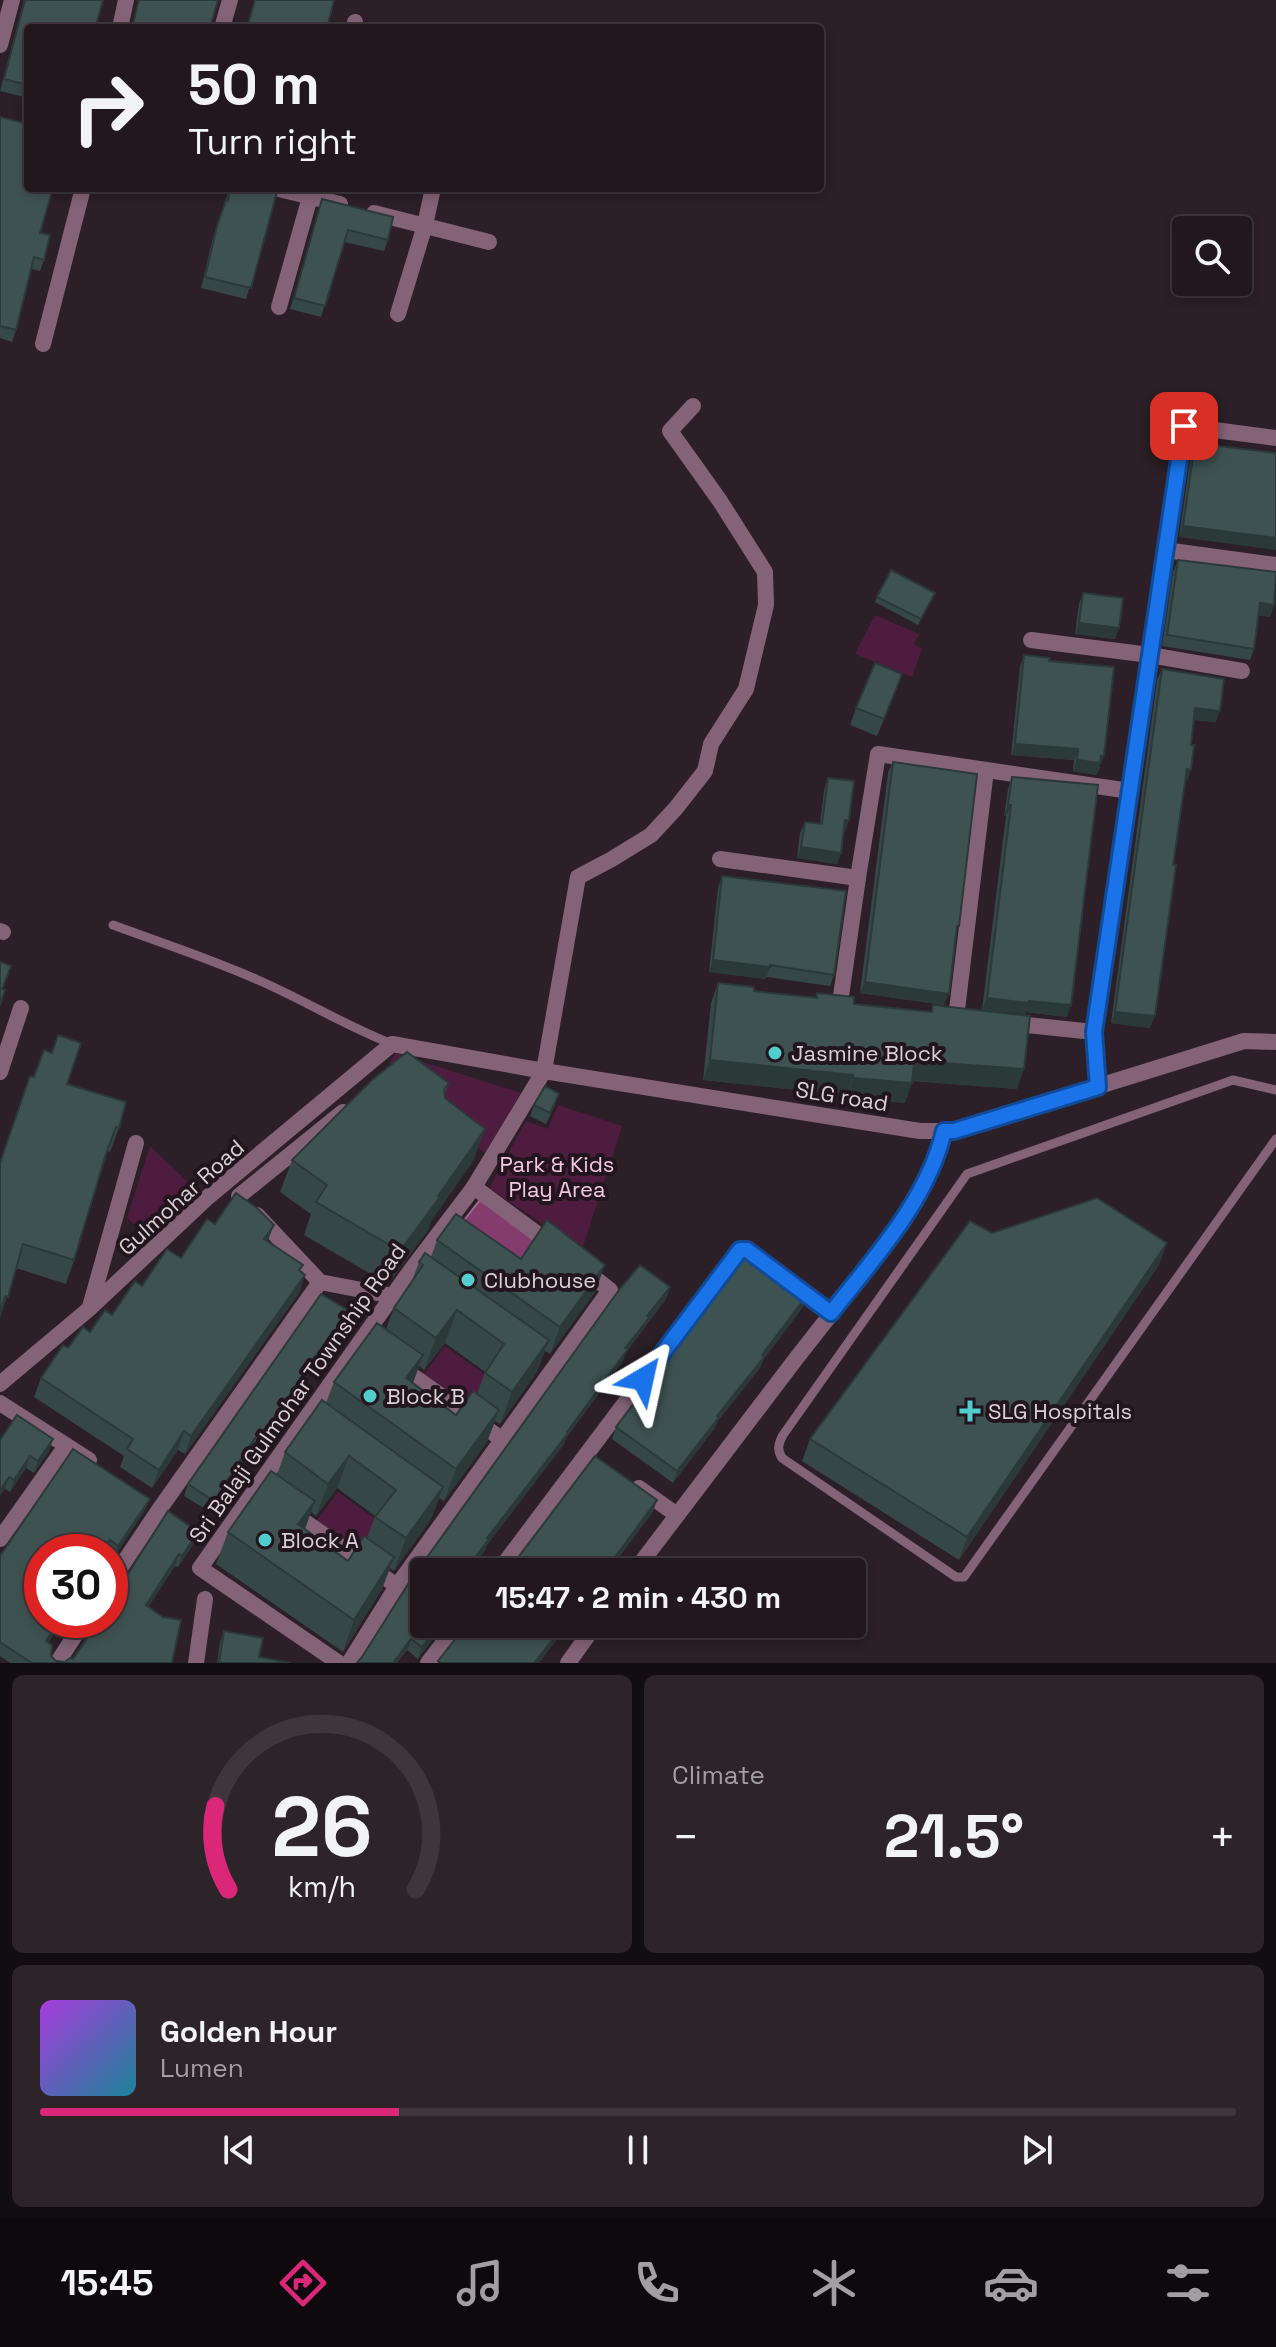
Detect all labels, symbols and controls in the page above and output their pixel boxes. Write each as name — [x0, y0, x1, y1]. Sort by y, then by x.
text: 50 m — [188, 49, 320, 120]
icon: right — [56, 56, 160, 160]
text: Turn right — [188, 119, 357, 165]
map controls — [1172, 216, 1252, 296]
button: search — [1172, 216, 1252, 296]
pin — [1150, 392, 1218, 460]
icon: arrive — [1162, 404, 1206, 448]
place label: Jasmine Block — [791, 1039, 943, 1067]
marker: Jasmine Block — [766, 1044, 784, 1062]
street label: SLG road — [794, 1075, 890, 1117]
street label: Gulmohar Road — [112, 1133, 250, 1261]
park label: Park & Kids Play Area — [500, 1150, 614, 1203]
street label: Sri Balaji Gulmohar Township Road — [182, 1238, 412, 1548]
place label: Clubhouse — [484, 1266, 596, 1294]
marker: Clubhouse — [459, 1271, 477, 1289]
position arrow — [601, 1337, 685, 1421]
place label: Block B — [386, 1382, 465, 1410]
marker: Block B — [361, 1387, 379, 1405]
place label: SLG Hospitals — [988, 1397, 1132, 1425]
marker: SLG Hospitals — [959, 1400, 981, 1422]
place label: Block A — [281, 1526, 359, 1554]
marker: Block A — [256, 1531, 274, 1549]
speed limit sign: 30 — [24, 1534, 128, 1638]
text: 15:47 · 2 min · 430 m — [495, 1578, 781, 1617]
text: Climate — [672, 1758, 765, 1792]
text: 26 — [272, 1774, 372, 1880]
text: 21.5° — [884, 1798, 1024, 1875]
text: − — [672, 1809, 699, 1865]
text: + — [1209, 1809, 1236, 1865]
text: km/h — [288, 1869, 356, 1905]
text: Golden Hour — [160, 2012, 337, 2051]
text: Lumen — [160, 2051, 244, 2085]
icon: previous — [217, 2128, 261, 2172]
icon: pause — [616, 2128, 660, 2172]
icon: next — [1015, 2128, 1059, 2172]
icon: directions — [275, 2255, 331, 2311]
icon: music — [452, 2255, 508, 2311]
icon: phone — [629, 2255, 685, 2311]
icon: climate — [806, 2255, 862, 2311]
icon: car — [983, 2255, 1039, 2311]
icon: filters — [1160, 2255, 1216, 2311]
text: 15:45 — [60, 2260, 154, 2306]

